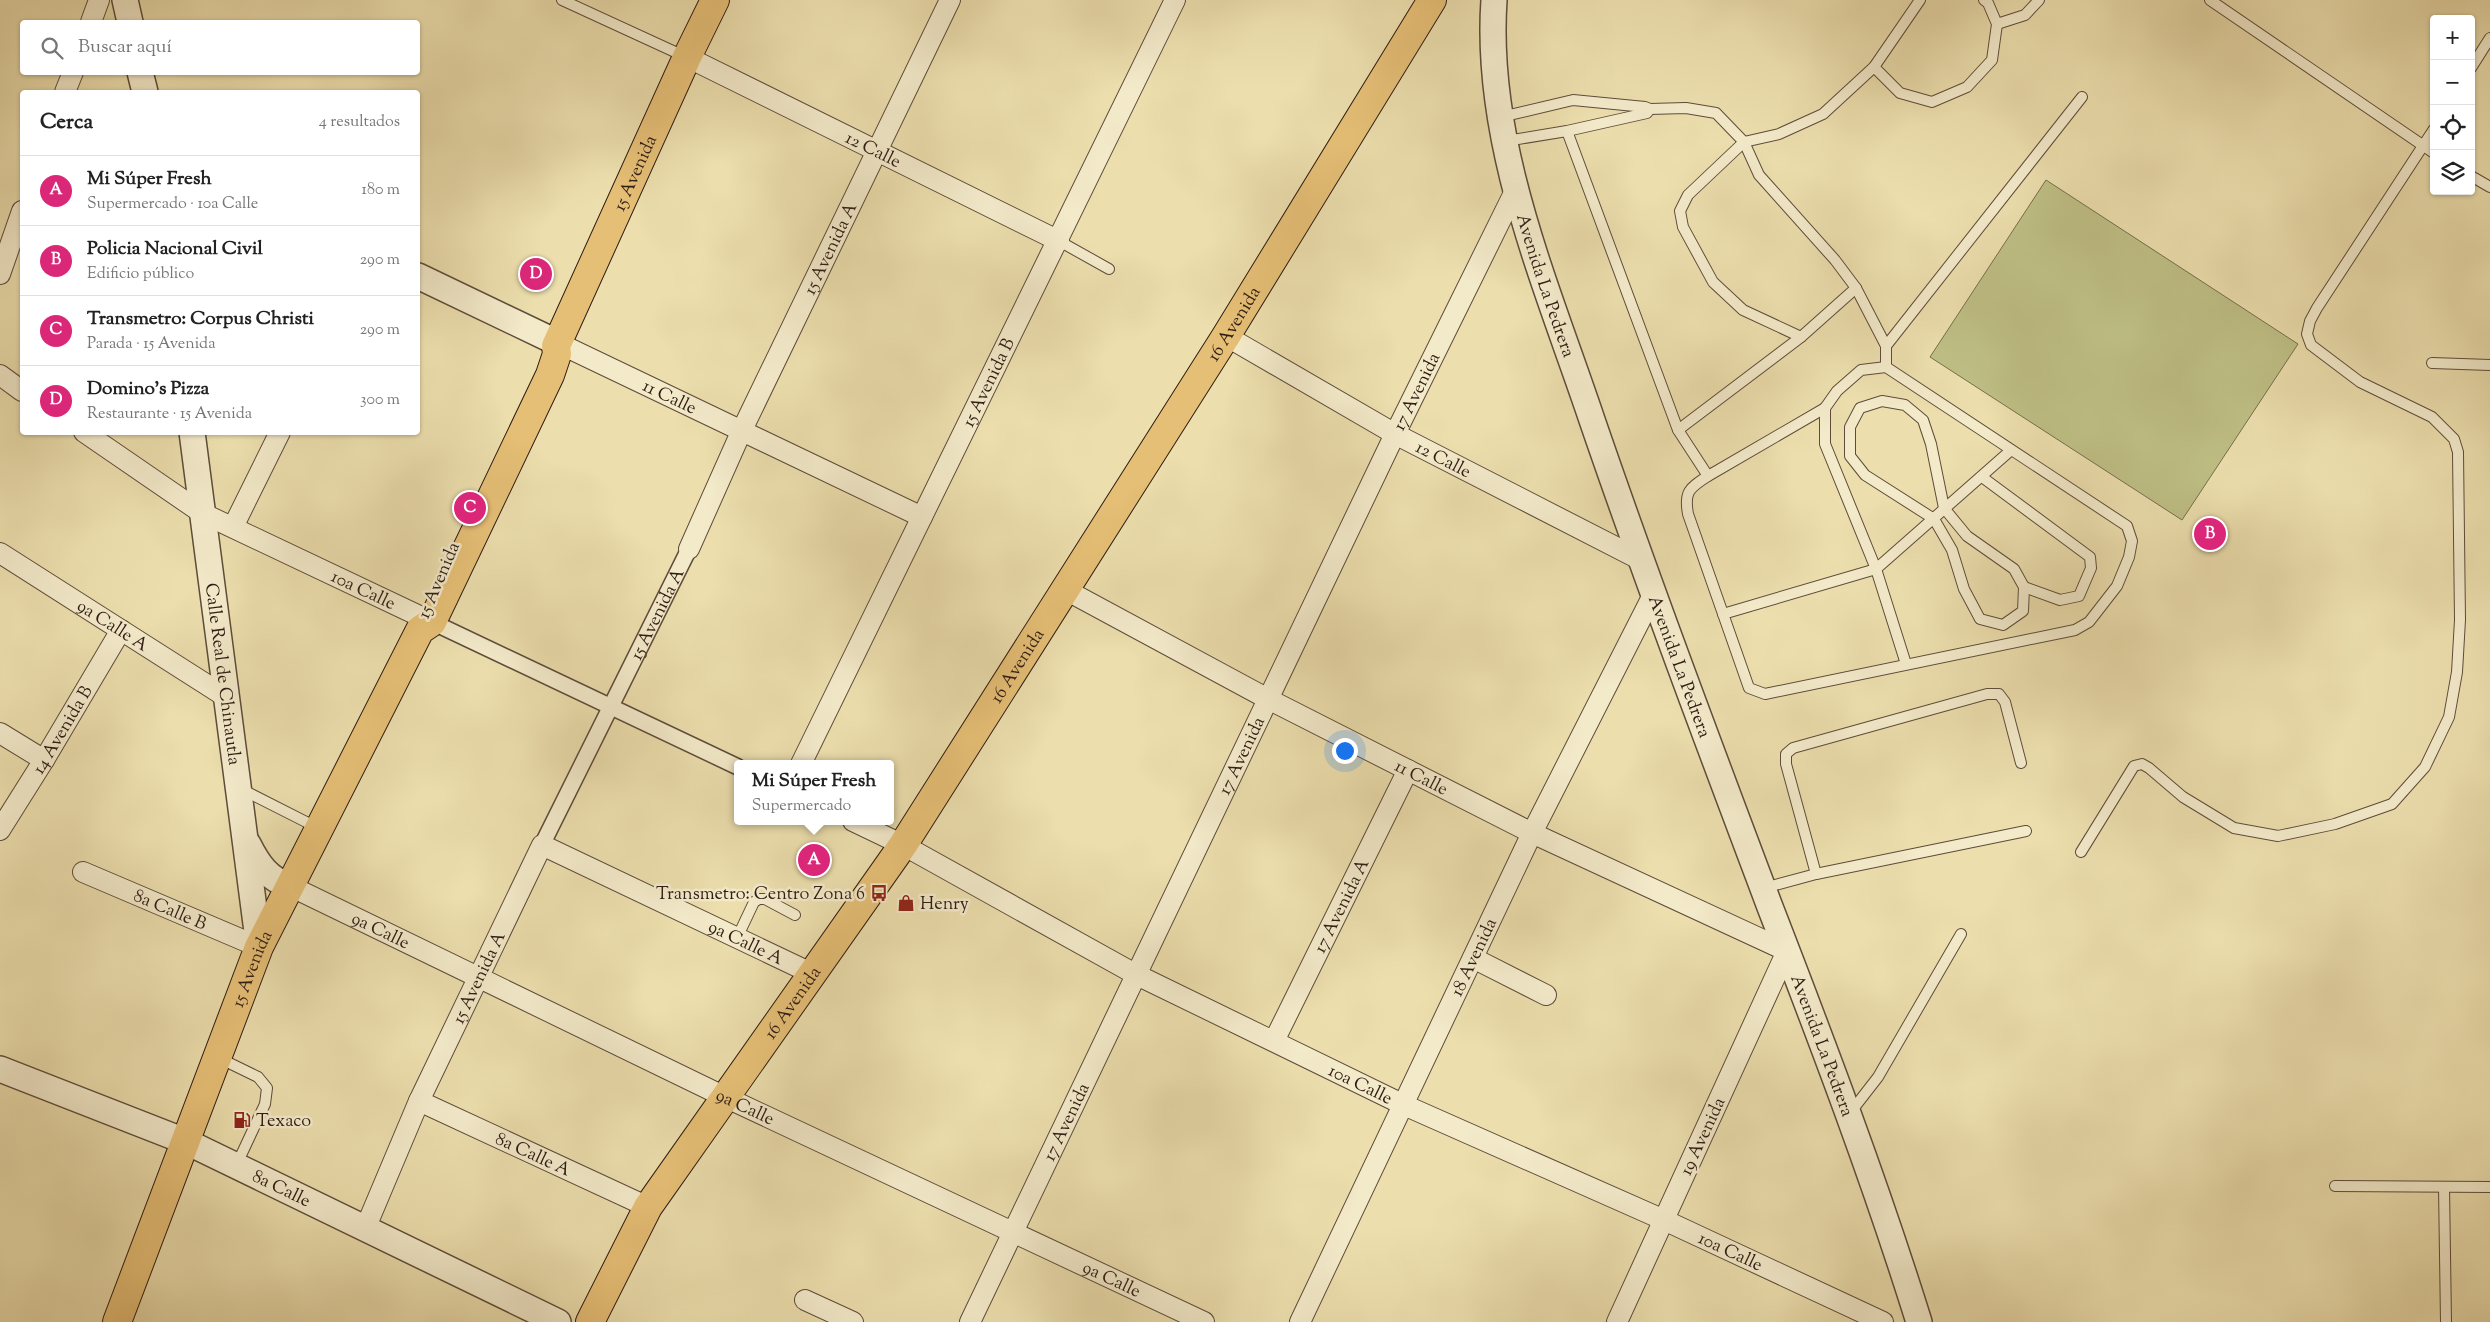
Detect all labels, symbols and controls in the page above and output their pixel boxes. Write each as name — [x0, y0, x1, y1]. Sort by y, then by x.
map controls — [2430, 15, 2475, 195]
button: + — [2430, 15, 2475, 60]
search box — [20, 20, 420, 75]
icon: search — [38, 34, 66, 62]
text: Buscar aquí — [78, 34, 172, 61]
button: − — [2430, 60, 2475, 105]
button: locate — [2430, 105, 2475, 150]
text: Cerca — [40, 108, 93, 138]
text: 4 resultados — [319, 111, 400, 134]
street label: 12 Calle — [840, 126, 905, 176]
street label: 15 Avenida — [608, 131, 665, 216]
button: layers — [2430, 150, 2475, 195]
text: Mi Súper Fresh — [87, 166, 212, 193]
text: A — [50, 179, 63, 202]
text: 180 m — [361, 179, 400, 202]
text: Supermercado · 10a Calle — [87, 193, 258, 216]
street label: 15 Avenida A — [798, 198, 865, 300]
street label: Avenida La Pedrera — [1508, 211, 1580, 361]
text: Policia Nacional Civil — [87, 236, 263, 263]
text: B — [51, 249, 61, 272]
text: 290 m — [360, 249, 400, 272]
pin: D — [520, 255, 552, 293]
text: Edificio público — [87, 263, 194, 286]
street label: 16 Avenida — [1202, 282, 1268, 367]
text: Transmetro: Corpus Christi — [87, 306, 314, 333]
text: C — [50, 319, 62, 342]
text: 290 m — [360, 319, 400, 342]
text: Parada · 15 Avenida — [87, 333, 216, 356]
street label: 15 Avenida B — [957, 334, 1023, 432]
street label: 17 Avenida — [1388, 349, 1448, 436]
street label: 11 Calle — [638, 374, 700, 422]
text: Domino's Pizza — [87, 376, 209, 403]
text: D — [50, 389, 62, 412]
text: 300 m — [360, 389, 400, 412]
text: Restaurante · 15 Avenida — [87, 403, 252, 426]
street label: 12 Calle — [1410, 436, 1475, 486]
pin: C — [454, 489, 486, 527]
pin: B — [2194, 515, 2226, 553]
street label: 15 Avenida — [412, 538, 468, 623]
street label: 15 Avenida A — [625, 564, 693, 665]
street label: 10a Calle — [326, 565, 399, 618]
street label: Calle Real de Chinautla — [197, 581, 246, 767]
street label: Avenida La Pedrera — [1640, 592, 1716, 742]
street label: 9a Calle A — [71, 594, 153, 659]
street label: 16 Avenida — [985, 624, 1052, 709]
street label: 14 Avenida B — [27, 681, 100, 780]
street label: 17 Avenida — [1213, 713, 1273, 800]
your location — [1332, 738, 1358, 764]
street label: 11 Calle — [1389, 754, 1452, 803]
popup — [734, 760, 894, 825]
text: Mi Súper Fresh — [752, 768, 876, 795]
text: Supermercado — [752, 795, 851, 818]
pin: A — [798, 841, 830, 879]
street label: 17 Avenida A — [1308, 854, 1377, 958]
place label: Transmetro: Centro Zona 6 — [656, 882, 865, 908]
bus stop icon: Transmetro: Centro Zona 6 — [869, 883, 889, 903]
street label: 8a Calle B — [129, 884, 210, 938]
place label: Henry — [920, 892, 969, 918]
shop icon: Henry — [896, 893, 916, 913]
street label: 9a Calle — [347, 907, 413, 957]
street label: 18 Avenida — [1445, 914, 1505, 1001]
street label: 9a Calle A — [703, 915, 787, 973]
street label: 15 Avenida — [226, 926, 280, 1012]
street label: 15 Avenida A — [447, 927, 514, 1029]
street label: 16 Avenida — [759, 962, 829, 1045]
street label: Avenida La Pedrera — [1782, 971, 1859, 1121]
street label: 10a Calle — [1323, 1059, 1396, 1112]
street label: 17 Avenida — [1038, 1079, 1098, 1166]
street label: 9a Calle — [711, 1083, 778, 1133]
street label: 19 Avenida — [1674, 1093, 1733, 1180]
place label: Texaco — [256, 1109, 311, 1135]
fuel station icon: Texaco — [232, 1110, 252, 1130]
street label: 8a Calle A — [491, 1127, 575, 1185]
street label: 8a Calle — [247, 1165, 314, 1215]
street label: 10a Calle — [1693, 1227, 1766, 1279]
street label: 9a Calle — [1078, 1256, 1145, 1305]

